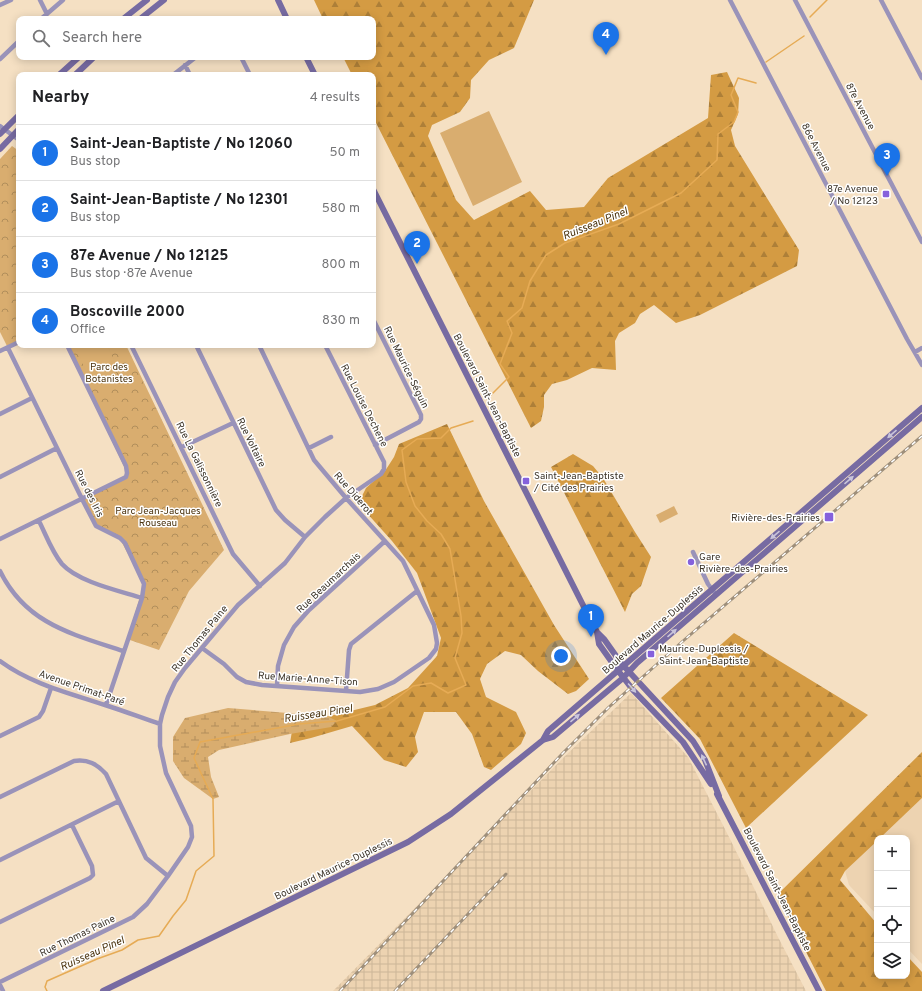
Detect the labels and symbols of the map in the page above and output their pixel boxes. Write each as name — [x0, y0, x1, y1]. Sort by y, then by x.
pin: 4 — [593, 22, 619, 55]
street label: 87e Avenue — [842, 81, 877, 132]
street label: 86e Avenue — [798, 121, 833, 174]
pin: 3 — [874, 143, 900, 176]
place label: 87e Avenue / No 12123 — [827, 183, 878, 208]
marker: 87e Avenue / No 12123 — [881, 189, 891, 199]
water label: Ruisseau Pinel — [561, 204, 631, 243]
pin: 2 — [404, 231, 430, 264]
street label: Rue Maurice-Séguin — [380, 324, 431, 411]
street label: Boulevard Saint-Jean-Baptiste — [450, 332, 524, 460]
park label: Parc des Botanistes — [85, 361, 133, 386]
street label: Rue Louise Dechene — [337, 362, 390, 449]
street label: Rue Voltaire — [233, 416, 268, 470]
street label: Rue La Galissonnière — [172, 420, 225, 510]
one-way arrow — [887, 429, 898, 438]
street label: Rue des Iris — [71, 468, 106, 520]
street label: Rue Diderot — [331, 470, 375, 518]
place label: Saint-Jean-Baptiste / Cité des Prairies — [533, 470, 624, 495]
one-way arrow — [844, 475, 855, 484]
marker: Saint-Jean-Baptiste / Cité des Prairies — [521, 476, 531, 486]
park label: Parc Jean-Jacques Rouseau — [115, 505, 201, 530]
marker: Rivière-des-Prairies — [823, 511, 835, 523]
place label: Rivière-des-Prairies — [731, 512, 820, 525]
one-way arrow — [771, 530, 780, 539]
street label: Rue Beaumarchais — [294, 550, 364, 616]
place label: Gare Rivière-des-Prairies — [699, 551, 788, 576]
marker: Gare Rivière-des-Prairies — [686, 557, 696, 567]
street label: Boulevard Maurice-Duplessis — [600, 582, 706, 678]
street label: Rue Thomas Paine — [169, 603, 231, 675]
pin: 1 — [578, 604, 604, 637]
one-way arrow — [667, 628, 678, 637]
place label: Maurice-Duplessis / Saint-Jean-Baptiste — [659, 643, 749, 668]
your location — [551, 646, 571, 666]
marker: Maurice-Duplessis / Saint-Jean-Baptiste — [646, 649, 656, 659]
street label: Avenue Primat-Paré — [37, 668, 126, 709]
street label: Rue Marie-Anne-Tison — [258, 670, 358, 689]
one-way arrow — [627, 683, 636, 693]
water label: Ruisseau Pinel — [283, 701, 354, 726]
one-way arrow — [569, 714, 580, 723]
one-way arrow — [701, 753, 707, 765]
street label: Boulevard Saint-Jean-Baptiste — [740, 826, 814, 954]
street label: Boulevard Maurice-Duplessis — [272, 835, 395, 904]
street label: Rue Thomas Paine — [38, 912, 118, 960]
water label: Ruisseau Pinel — [58, 933, 128, 974]

